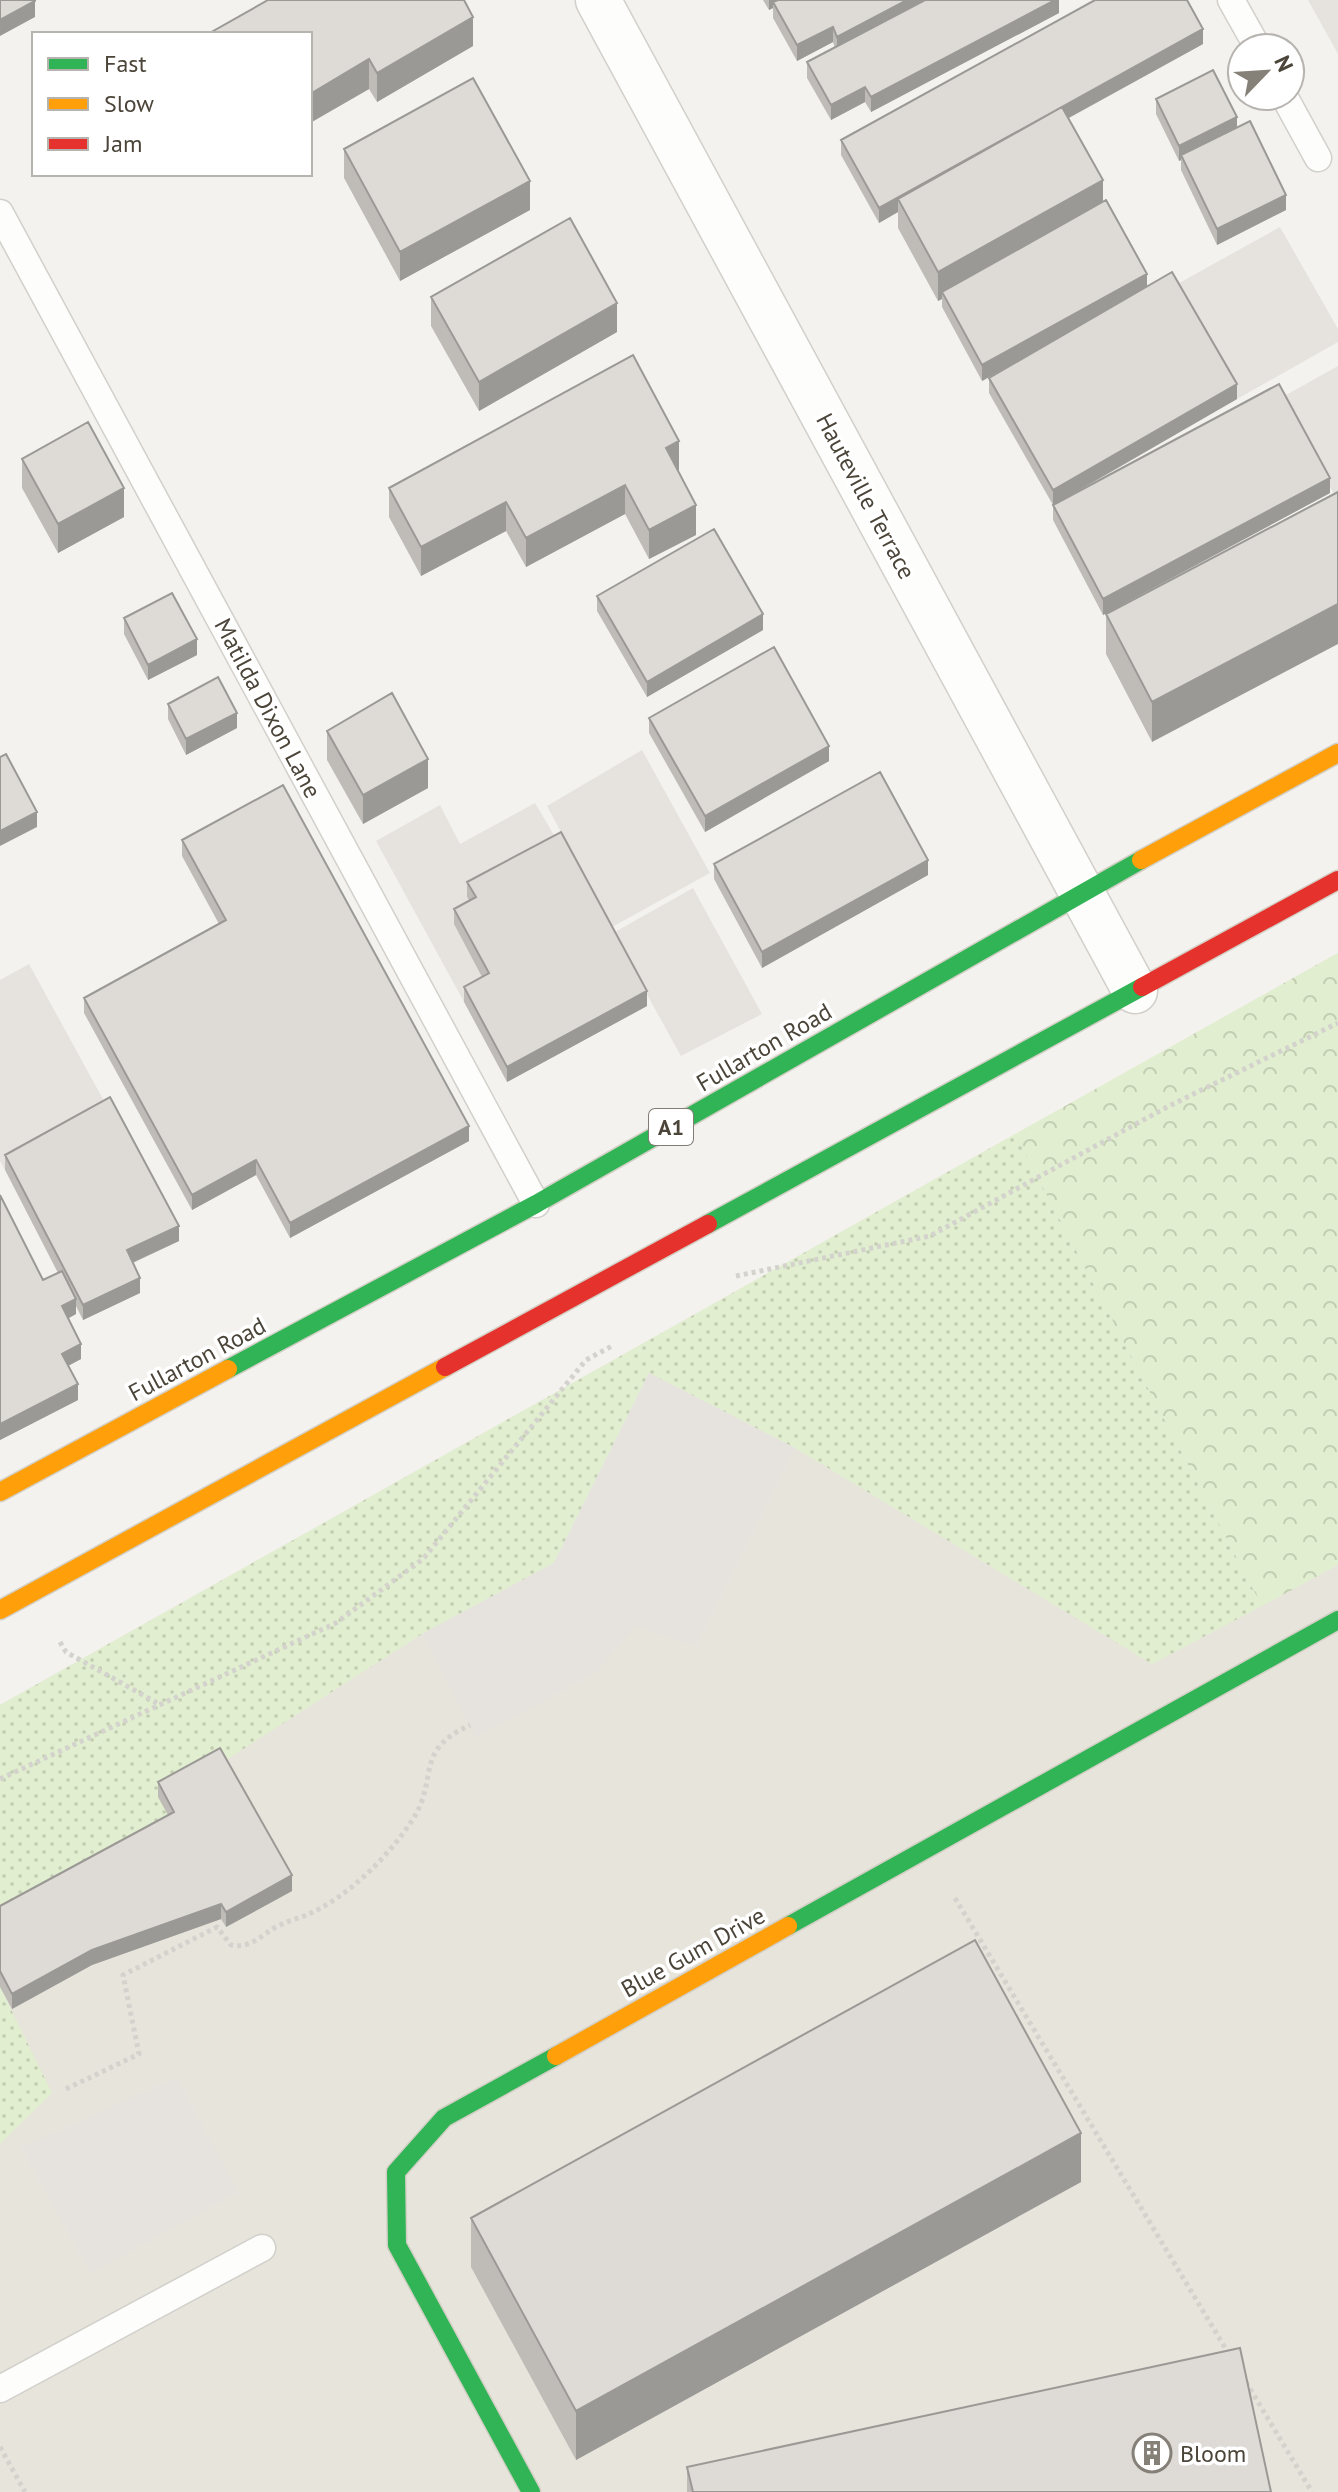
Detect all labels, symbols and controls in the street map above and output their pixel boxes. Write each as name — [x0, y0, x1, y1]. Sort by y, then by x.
legend — [32, 32, 312, 176]
north arrow — [1226, 32, 1306, 112]
text: Fast — [104, 48, 147, 79]
text: N — [1268, 51, 1300, 76]
text: Slow — [104, 88, 154, 119]
text: Jam — [103, 128, 142, 159]
street label: Hauteville Terrace — [809, 408, 923, 584]
street label: Matilda Dixon Lane — [208, 613, 328, 803]
street label: Fullarton Road — [691, 996, 837, 1098]
road number: A1 — [649, 1109, 693, 1145]
street label: Fullarton Road — [123, 1310, 271, 1408]
street label: Blue Gum Drive — [616, 1900, 770, 2004]
building icon: Bloom — [1131, 2432, 1173, 2474]
place label: Bloom — [1180, 2438, 1246, 2469]

